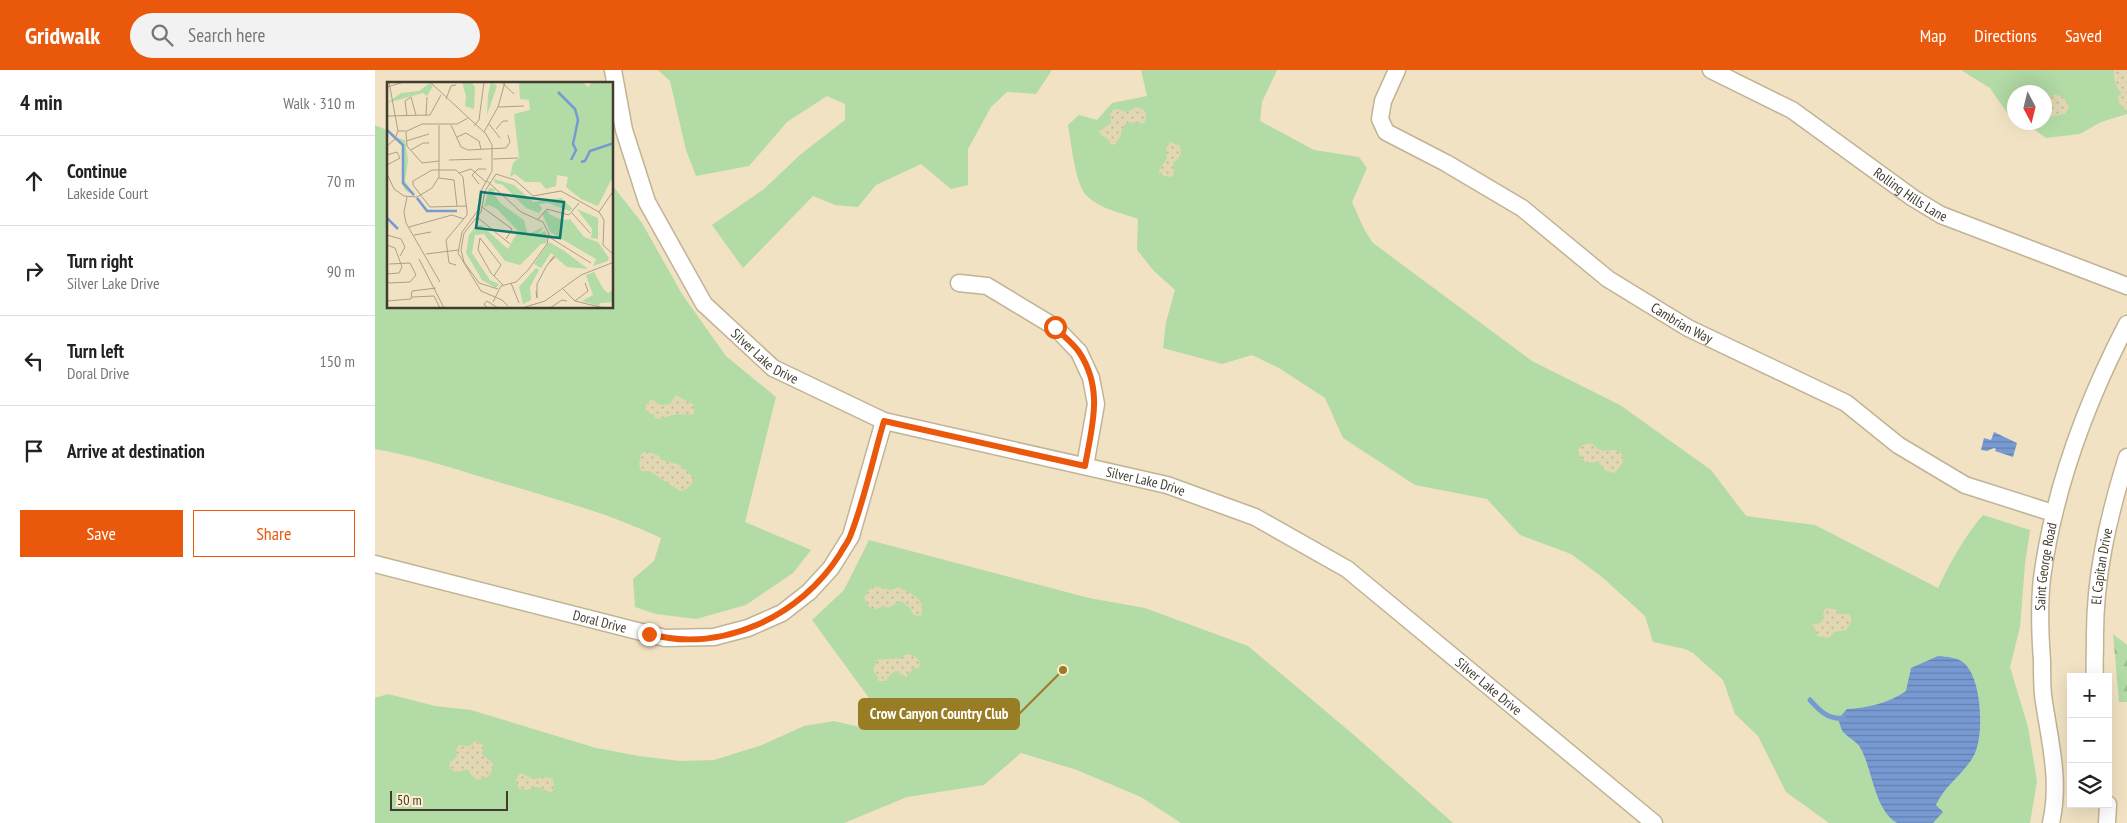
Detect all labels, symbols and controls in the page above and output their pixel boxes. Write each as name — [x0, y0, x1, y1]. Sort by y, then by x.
search box — [130, 13, 480, 58]
text: Gridwalk — [25, 20, 100, 51]
icon: search — [148, 21, 176, 49]
text: Search here — [188, 23, 265, 47]
text: Map — [1920, 24, 1946, 47]
text: Directions — [1974, 24, 2037, 47]
text: Saved — [2065, 24, 2102, 47]
inset map — [387, 82, 614, 309]
north arrow — [2007, 85, 2052, 130]
text: 4 min — [20, 89, 62, 116]
text: Walk · 310 m — [283, 93, 355, 113]
text: Continue — [67, 159, 127, 183]
street label: Rolling Hills Lane — [1870, 163, 1950, 226]
icon: ahead — [20, 167, 48, 195]
text: 70 m — [327, 171, 355, 191]
text: Lakeside Court — [67, 183, 148, 203]
text: Turn right — [67, 249, 133, 273]
icon: right — [20, 257, 48, 285]
text: 90 m — [327, 261, 355, 281]
text: Silver Lake Drive — [67, 273, 160, 293]
street label: Cambrian Way — [1648, 298, 1716, 348]
route start — [1044, 316, 1067, 339]
street label: Silver Lake Drive — [727, 325, 801, 388]
text: Turn left — [67, 339, 124, 363]
icon: left — [20, 347, 48, 375]
text: 150 m — [320, 351, 355, 371]
text: Doral Drive — [67, 363, 129, 383]
icon: arrive — [20, 437, 48, 465]
text: Arrive at destination — [67, 439, 205, 463]
street label: Silver Lake Drive — [1104, 462, 1188, 500]
button: Save — [20, 510, 183, 557]
button: Share — [193, 510, 355, 557]
street label: Saint George Road — [2031, 521, 2061, 611]
street label: El Capitan Drive — [2087, 526, 2116, 605]
street label: Doral Drive — [571, 606, 629, 637]
route end — [638, 623, 661, 646]
street label: Silver Lake Drive — [1452, 653, 1526, 719]
map controls — [2067, 673, 2112, 808]
button: + — [2067, 673, 2112, 718]
callout: Crow Canyon Country Club — [859, 699, 1019, 729]
text: Crow Canyon Country Club — [870, 704, 1009, 723]
button: − — [2067, 718, 2112, 763]
button: layers — [2067, 763, 2112, 808]
scale bar — [390, 788, 507, 811]
text: 50 m — [397, 791, 422, 809]

